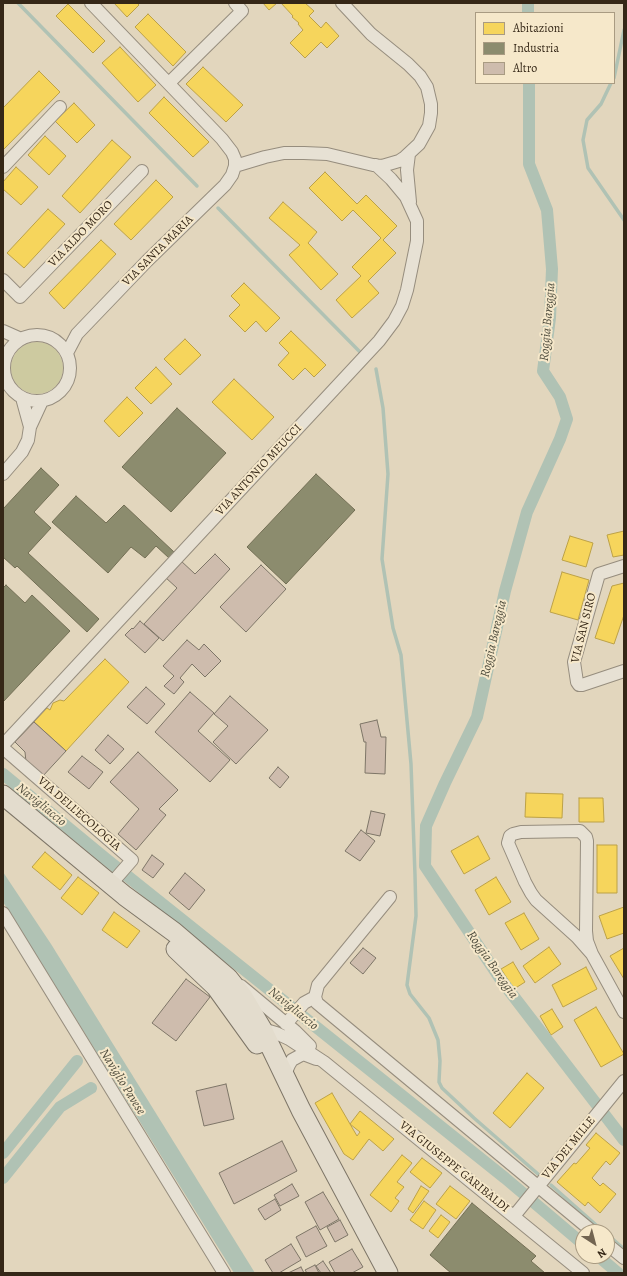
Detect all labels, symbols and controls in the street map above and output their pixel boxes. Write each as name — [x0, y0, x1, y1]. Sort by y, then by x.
legend — [475, 12, 615, 84]
text: Abitazioni — [513, 20, 564, 36]
text: Industria — [513, 40, 559, 56]
text: Altro — [513, 60, 537, 76]
street label: VIA ALDO MORO — [46, 198, 116, 270]
street label: VIA SANTA MARIA — [120, 213, 196, 289]
water label: Roggia Bareggia — [537, 282, 559, 362]
street label: VIA ANTONIO MEUCCI — [213, 421, 305, 519]
street label: VIA SAN SIRO — [568, 592, 600, 664]
water label: Roggia Bareggia — [478, 599, 510, 679]
street label: VIA DELL'ECOLOGIA — [34, 774, 124, 854]
water label: Navigliaccio — [13, 780, 69, 830]
water label: Roggia Bareggia — [463, 928, 521, 1002]
water label: Navigliaccio — [265, 984, 321, 1034]
water label: Naviglio Pavese — [96, 1046, 148, 1118]
street label: VIA DEI MILLE — [539, 1114, 599, 1182]
street label: VIA GIUSEPPE GARIBALDI — [396, 1118, 512, 1216]
north arrow — [575, 1224, 615, 1264]
text: N — [594, 1245, 609, 1262]

